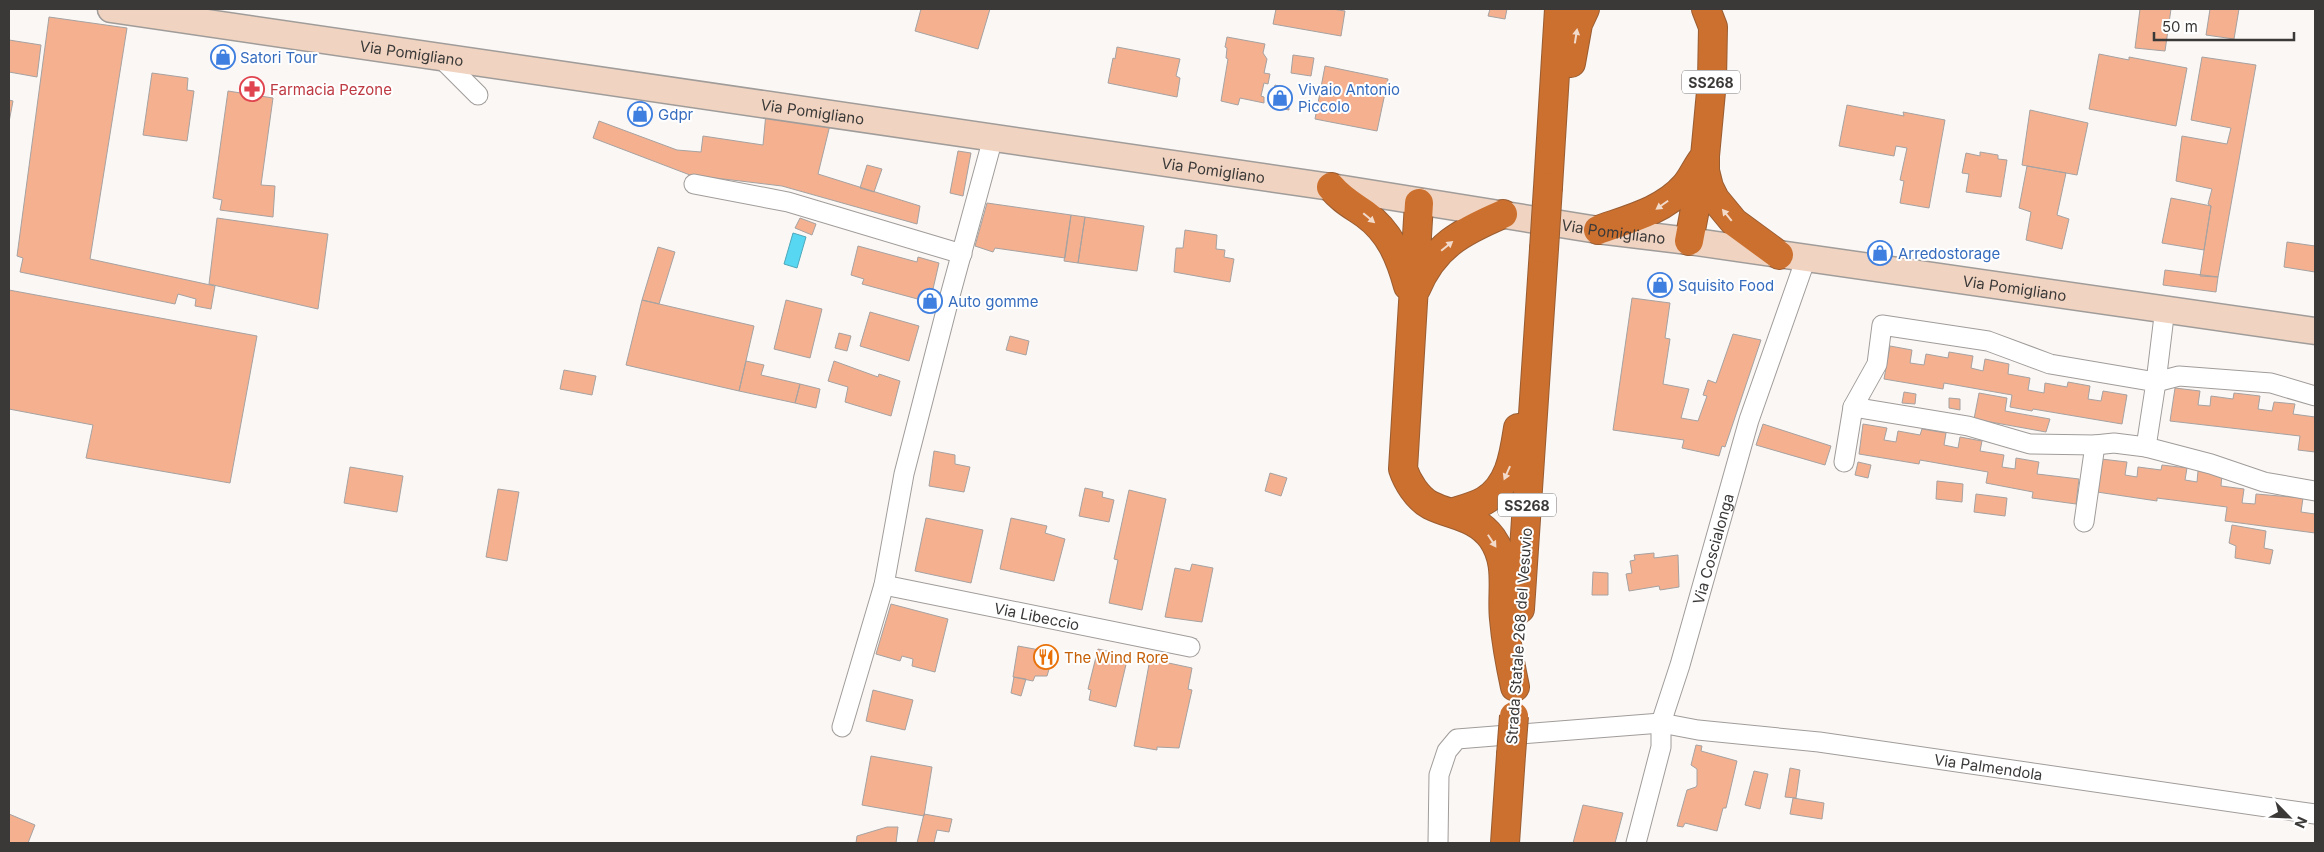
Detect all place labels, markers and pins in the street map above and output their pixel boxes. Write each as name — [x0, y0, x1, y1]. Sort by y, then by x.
shop icon: Satori Tour — [210, 44, 236, 70]
place label: Satori Tour — [240, 48, 318, 67]
pharmacy icon: Farmacia Pezone — [239, 76, 265, 102]
place label: Farmacia Pezone — [270, 80, 392, 99]
place label: Vivaio Antonio Piccolo — [1298, 80, 1400, 116]
shop icon: Vivaio Antonio Piccolo — [1267, 85, 1293, 111]
shop icon: Gdpr — [627, 101, 653, 127]
place label: Gdpr — [658, 105, 694, 124]
shop icon: Arredostorage — [1867, 240, 1893, 266]
place label: Arredostorage — [1898, 244, 2000, 263]
shop icon: Squisito Food — [1647, 272, 1673, 298]
place label: Squisito Food — [1678, 276, 1774, 295]
shop icon: Auto gomme — [917, 288, 943, 314]
place label: Auto gomme — [948, 292, 1038, 311]
restaurant icon: The Wind Rore — [1033, 644, 1059, 670]
place label: The Wind Rore — [1064, 648, 1169, 667]

